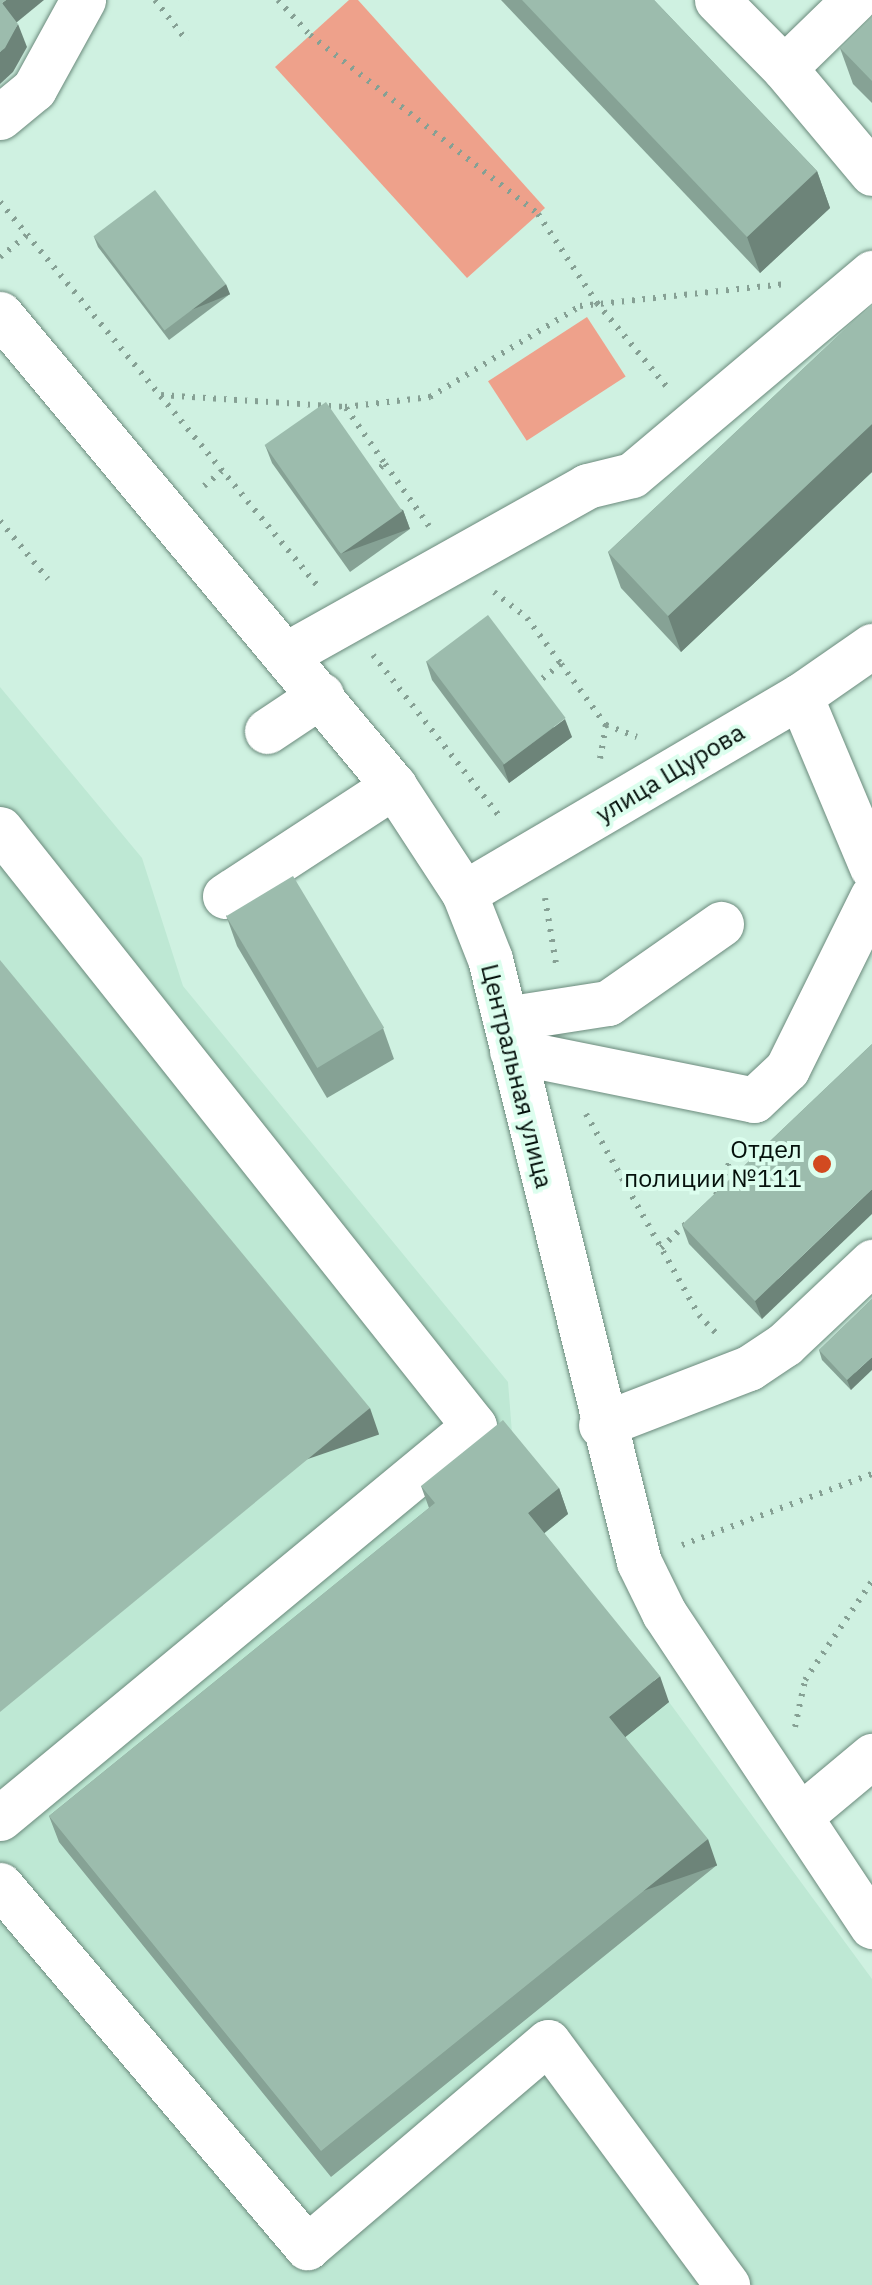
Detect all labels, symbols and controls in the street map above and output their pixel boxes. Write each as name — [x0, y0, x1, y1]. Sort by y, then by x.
street label: улица Щурова — [590, 717, 750, 829]
street label: Центральная улица — [475, 961, 559, 1191]
place label: Отдел полиции №111 — [624, 1135, 802, 1194]
marker: Отдел полиции №111 — [811, 1153, 833, 1175]

